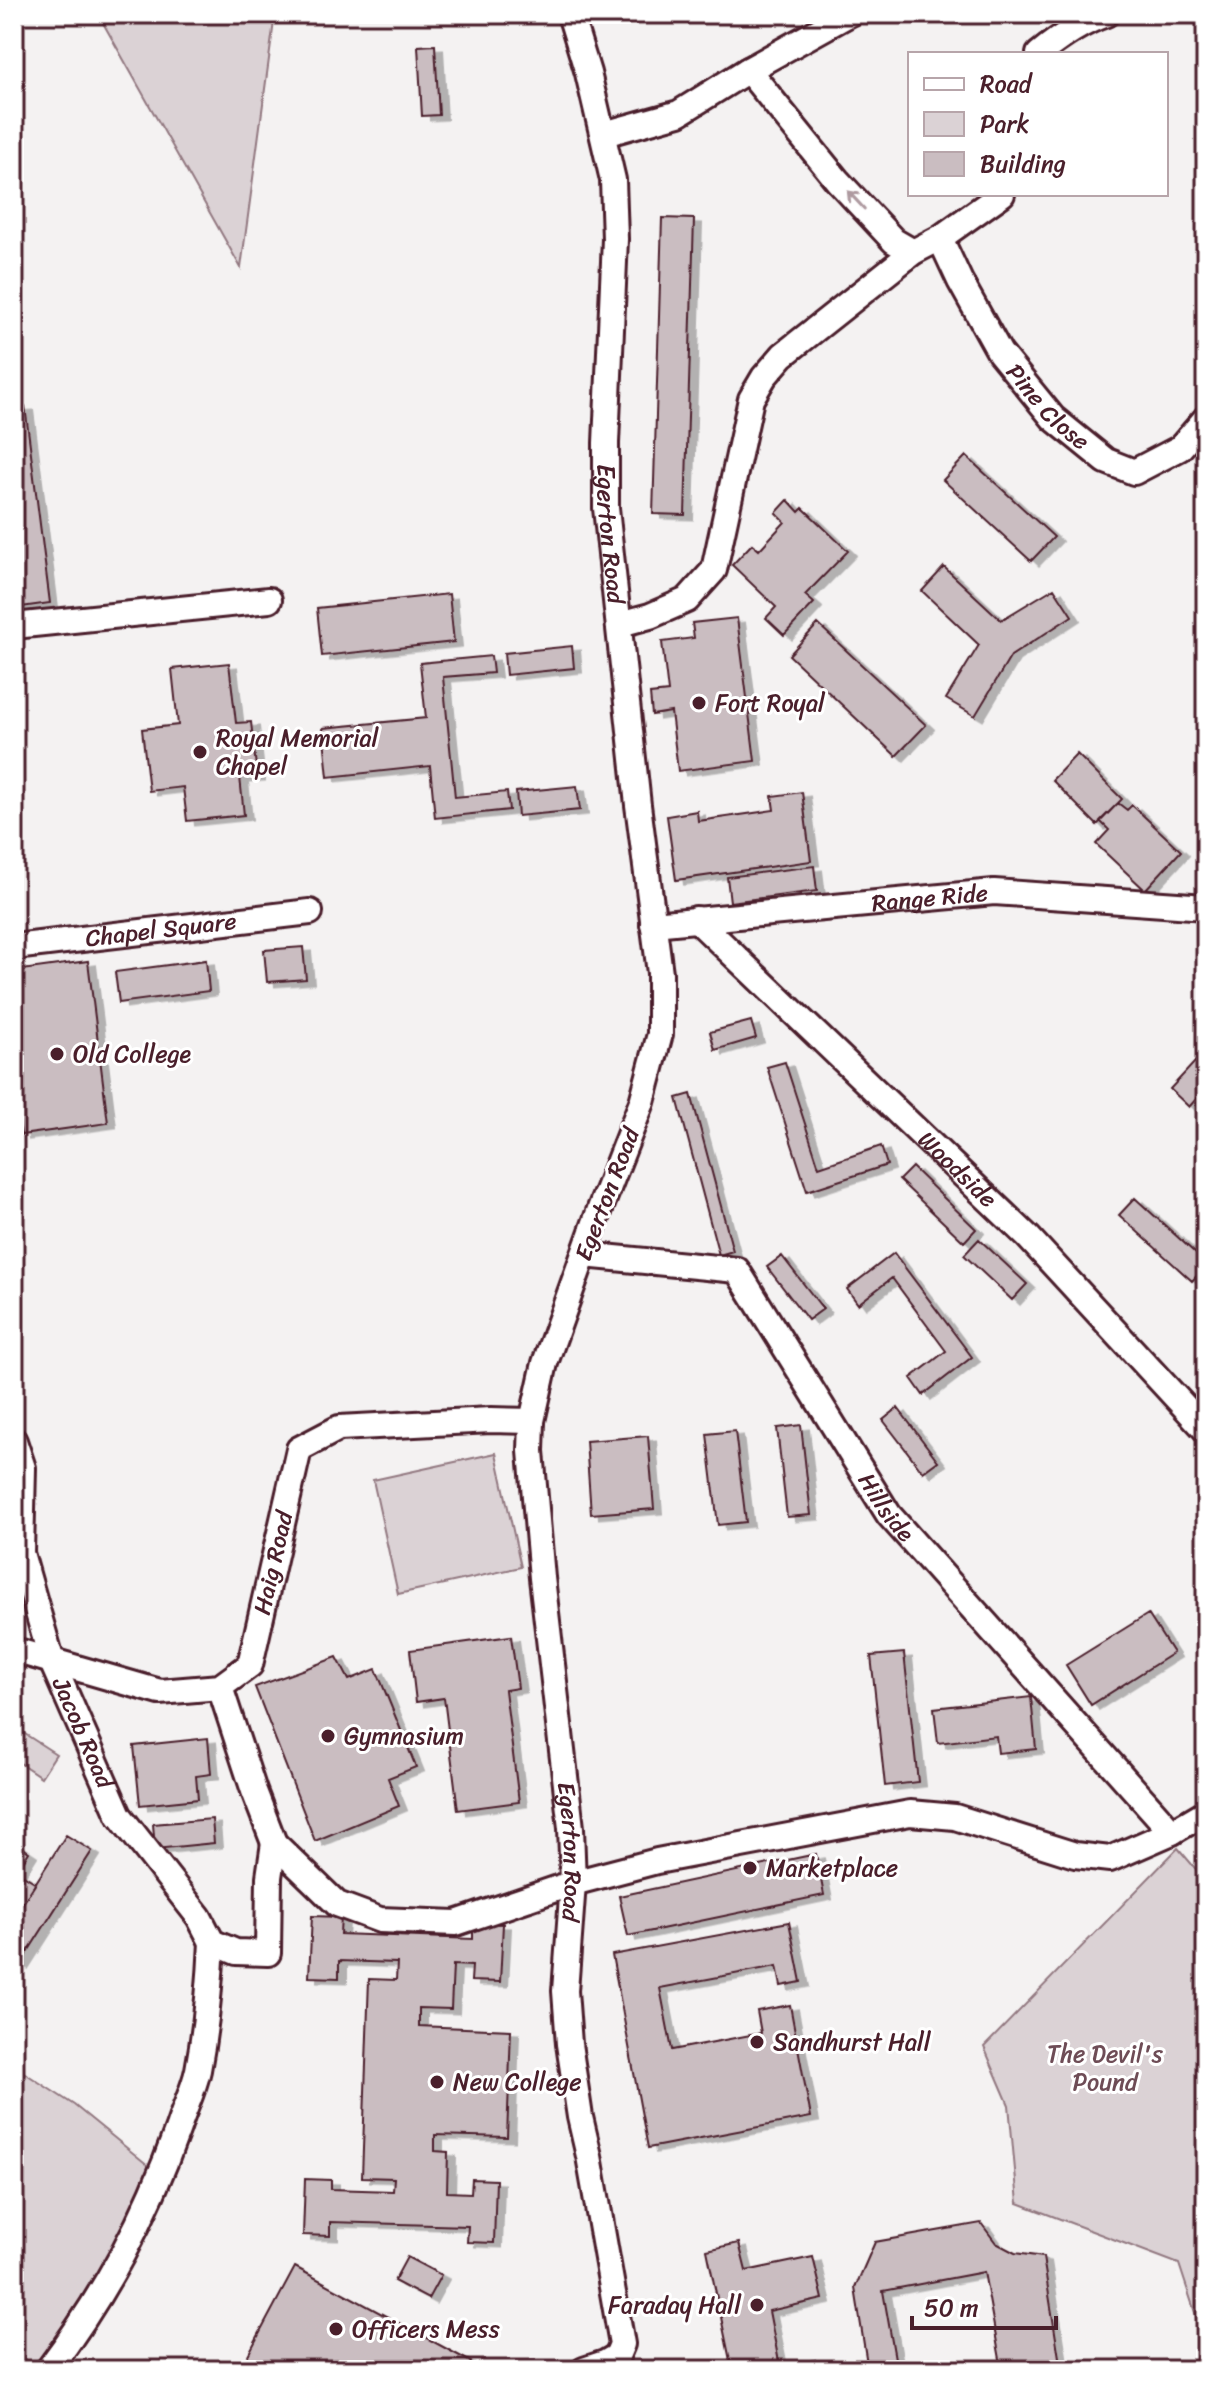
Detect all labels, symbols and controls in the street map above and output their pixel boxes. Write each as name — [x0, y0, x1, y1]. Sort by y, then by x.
legend — [908, 52, 1168, 196]
text: Road — [980, 63, 1034, 105]
text: Park — [980, 103, 1029, 145]
text: Building — [980, 143, 1066, 185]
one-way arrow — [847, 191, 865, 211]
street label: Pine Close — [995, 354, 1099, 461]
street label: Egerton Road — [585, 464, 637, 607]
place label: Fort Royal — [715, 682, 826, 724]
marker: Fort Royal — [690, 694, 708, 712]
place label: Royal Memorial Chapel — [216, 717, 380, 787]
marker: Royal Memorial Chapel — [191, 743, 209, 761]
street label: Range Ride — [870, 872, 990, 924]
street label: Chapel Square — [83, 900, 239, 959]
place label: Old College — [73, 1033, 192, 1075]
marker: Old College — [48, 1045, 66, 1063]
street label: Egerton Road — [562, 1120, 652, 1267]
street label: Woodside — [907, 1120, 1007, 1219]
street label: Hillside — [846, 1464, 926, 1552]
street label: Haig Road — [241, 1506, 306, 1619]
street label: Jacob Road — [40, 1669, 126, 1796]
place label: Gymnasium — [344, 1715, 464, 1757]
marker: Gymnasium — [319, 1727, 337, 1745]
street label: Egerton Road — [545, 1780, 594, 1924]
place label: Marketplace — [766, 1847, 898, 1889]
marker: Marketplace — [741, 1859, 759, 1877]
place label: Sandhurst Hall — [773, 2021, 932, 2063]
marker: Sandhurst Hall — [748, 2033, 766, 2051]
park label: The Devil's Pound — [1047, 2033, 1164, 2103]
place label: New College — [453, 2061, 582, 2103]
marker: New College — [428, 2073, 446, 2091]
scale bar — [912, 2280, 1056, 2330]
place label: Faraday Hall — [608, 2284, 742, 2326]
text: 50 m — [924, 2287, 979, 2329]
marker: Faraday Hall — [748, 2296, 766, 2314]
place label: Officers Mess — [352, 2308, 500, 2350]
marker: Officers Mess — [327, 2320, 345, 2338]

